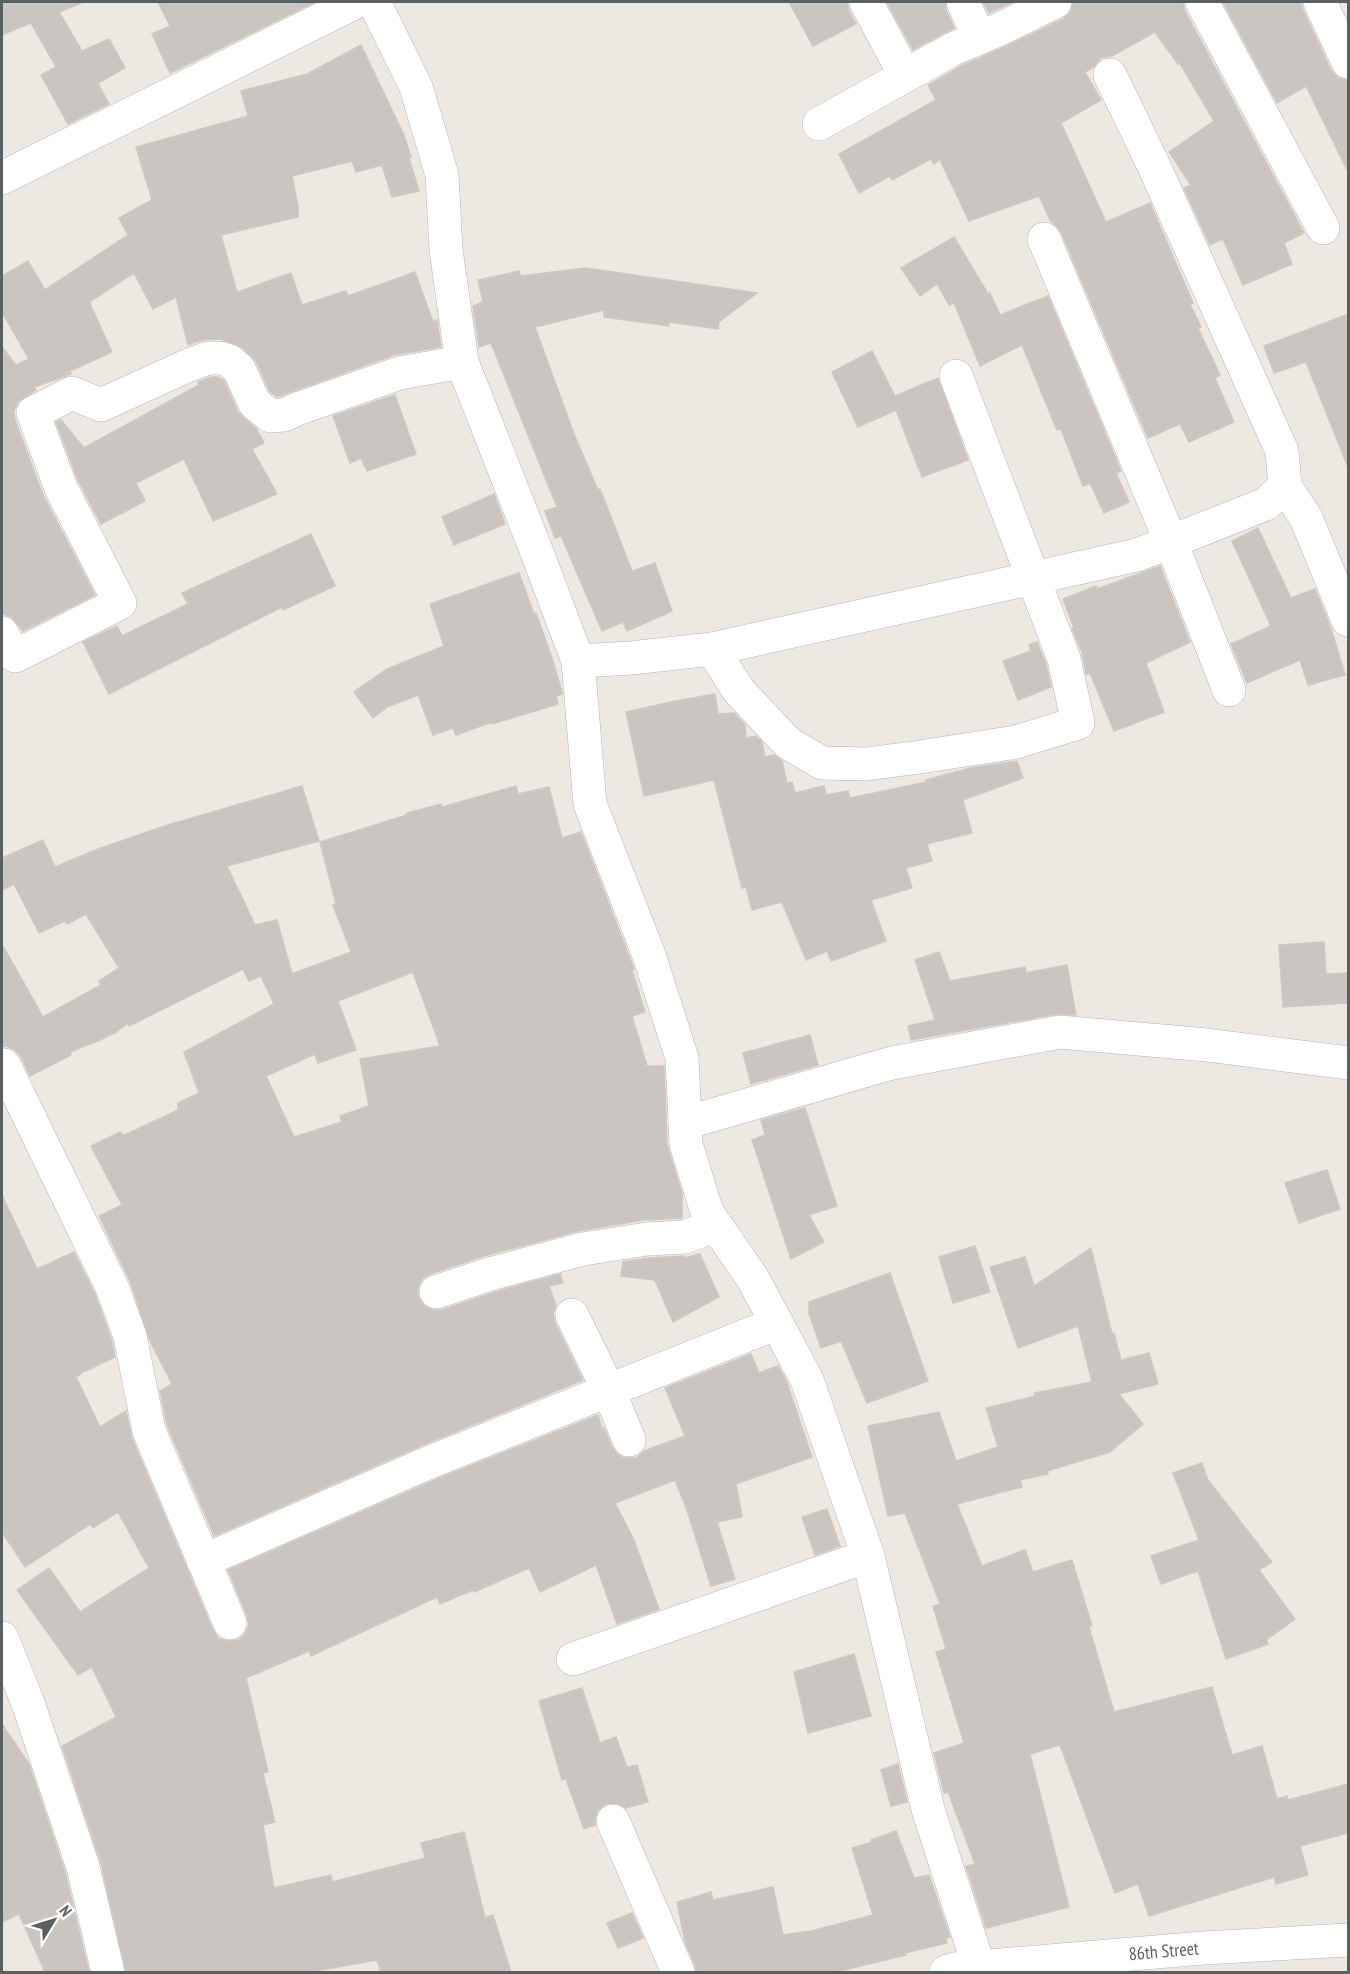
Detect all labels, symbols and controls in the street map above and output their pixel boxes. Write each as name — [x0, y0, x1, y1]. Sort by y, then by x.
north arrow — [24, 1890, 84, 1950]
text: N — [55, 1901, 76, 1920]
street label: 86th Street — [1128, 1936, 1200, 1965]

